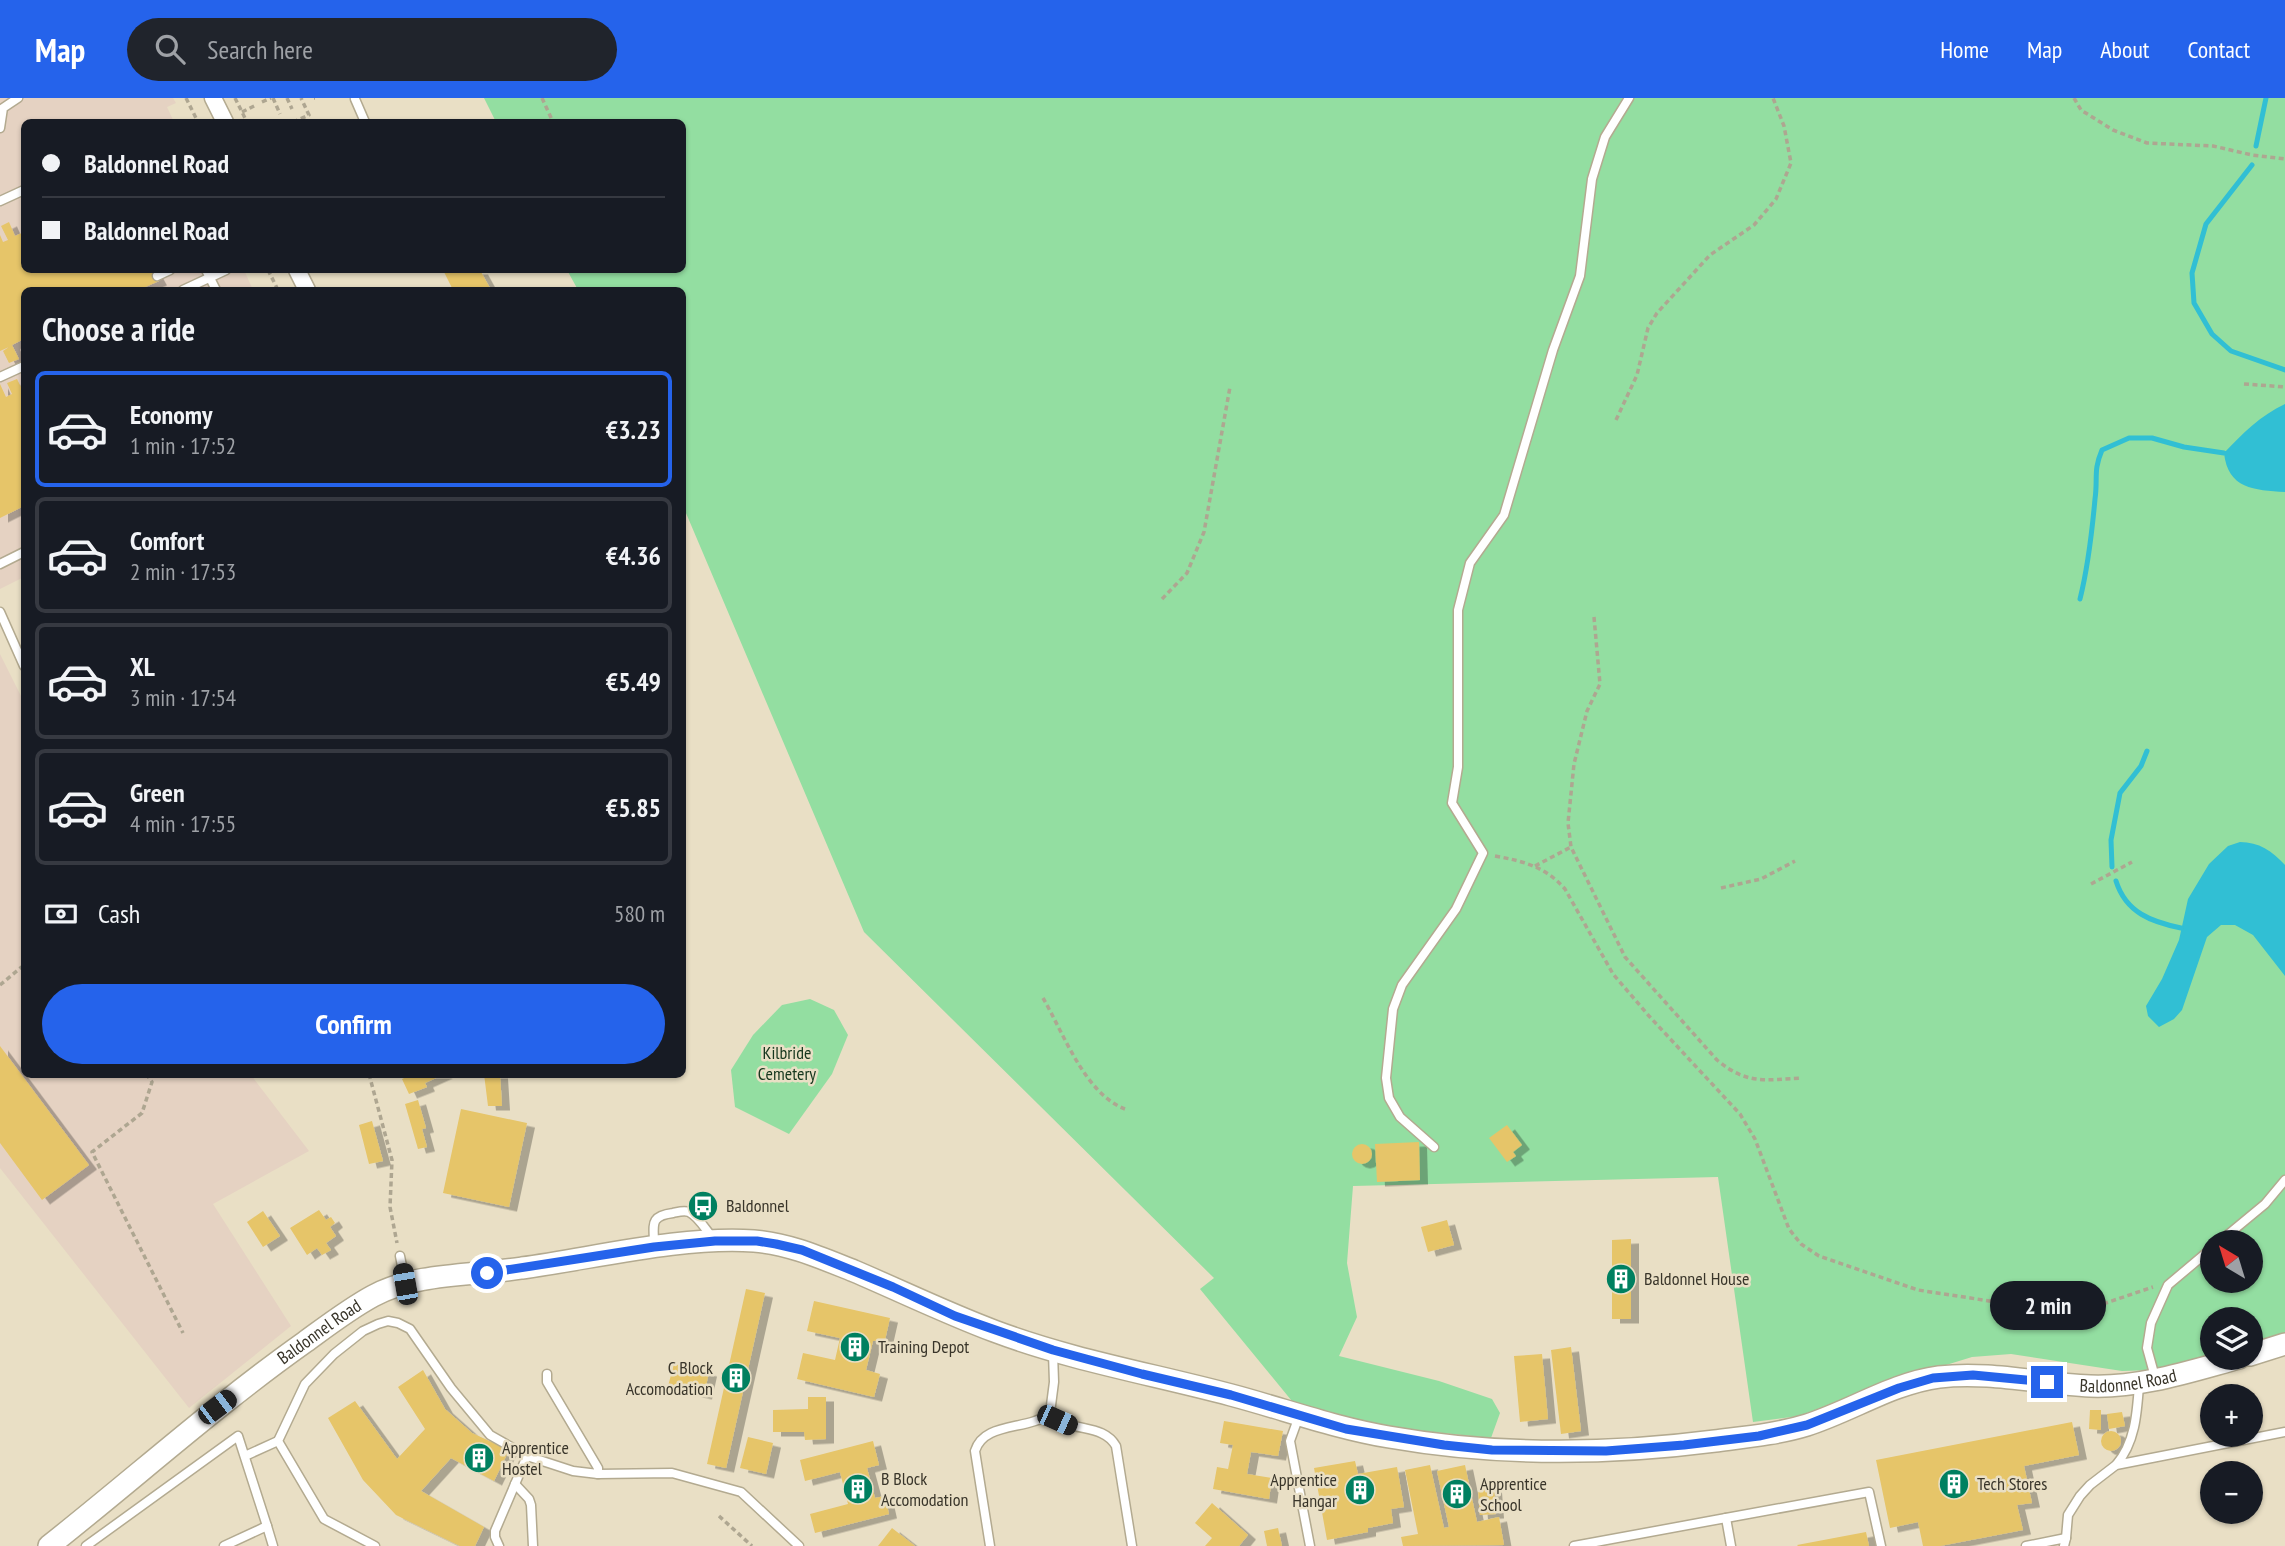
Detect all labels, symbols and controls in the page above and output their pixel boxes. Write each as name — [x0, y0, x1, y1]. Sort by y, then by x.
search box — [127, 18, 617, 81]
text: Map — [35, 28, 85, 71]
icon: search — [151, 30, 189, 68]
text: Search here — [207, 33, 313, 66]
text: Home — [1940, 34, 1989, 65]
text: Map — [2027, 34, 2062, 65]
text: About — [2100, 34, 2149, 65]
text: Contact — [2187, 34, 2250, 65]
text: Baldonnel Road — [84, 147, 229, 180]
text: Baldonnel Road — [84, 214, 229, 247]
text: Choose a ride — [42, 308, 195, 350]
icon: car — [46, 398, 109, 461]
text: Economy — [130, 398, 212, 431]
text: €3.23 — [606, 413, 661, 446]
text: 1 min · 17:52 — [130, 431, 236, 460]
icon: car — [46, 524, 109, 587]
text: Comfort — [130, 524, 204, 557]
text: €4.36 — [606, 539, 661, 572]
text: 2 min · 17:53 — [130, 557, 236, 586]
icon: car — [46, 650, 109, 713]
text: XL — [130, 650, 155, 683]
text: €5.49 — [606, 665, 661, 698]
text: 3 min · 17:54 — [130, 683, 236, 712]
icon: car — [46, 776, 109, 839]
text: Green — [130, 776, 185, 809]
text: €5.85 — [606, 791, 661, 824]
text: 4 min · 17:55 — [130, 809, 236, 838]
icon: cash — [42, 895, 80, 933]
text: Cash — [98, 897, 140, 930]
text: 580 m — [614, 899, 665, 928]
button: Confirm — [42, 984, 665, 1064]
park label: Kilbride Cemetery — [758, 1041, 816, 1085]
bus stop icon: Baldonnel — [686, 1189, 720, 1223]
place label: Baldonnel — [726, 1194, 790, 1217]
north arrow — [2200, 1230, 2263, 1293]
map controls — [2200, 1230, 2263, 1524]
route start — [471, 1257, 503, 1289]
car — [392, 1261, 419, 1307]
building icon: Baldonnel House — [1604, 1262, 1638, 1296]
place label: Baldonnel House — [1644, 1267, 1749, 1290]
callout: 2 min — [1989, 1280, 2105, 1330]
text: 2 min — [2025, 1291, 2071, 1320]
street label: Baldonnel Road — [273, 1294, 365, 1369]
button: layers — [2200, 1307, 2263, 1370]
building icon: Training Depot — [838, 1330, 872, 1364]
place label: Training Depot — [878, 1335, 969, 1358]
place label: C Block Accomodation — [626, 1356, 713, 1400]
building icon: C Block Accomodation — [719, 1361, 753, 1395]
street label: Baldonnel Road — [2079, 1363, 2179, 1397]
route end — [2031, 1366, 2063, 1398]
button: + — [2200, 1384, 2263, 1447]
car — [194, 1386, 241, 1428]
car — [1034, 1402, 1081, 1438]
place label: Apprentice Hostel — [502, 1436, 569, 1480]
building icon: Apprentice Hostel — [462, 1441, 496, 1475]
button: − — [2200, 1461, 2263, 1524]
place label: B Block Accomodation — [881, 1467, 968, 1511]
building icon: Tech Stores — [1937, 1467, 1971, 1501]
place label: Apprentice Hangar — [1270, 1468, 1337, 1512]
building icon: B Block Accomodation — [841, 1472, 875, 1506]
place label: Apprentice School — [1480, 1472, 1547, 1516]
place label: Tech Stores — [1977, 1472, 2047, 1495]
building icon: Apprentice Hangar — [1343, 1473, 1377, 1507]
building icon: Apprentice School — [1440, 1477, 1474, 1511]

